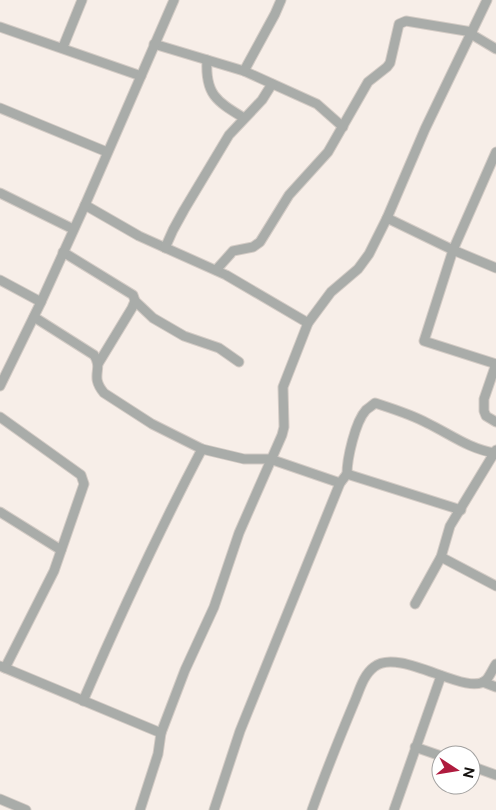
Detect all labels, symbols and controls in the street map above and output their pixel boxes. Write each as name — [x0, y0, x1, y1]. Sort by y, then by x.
north arrow — [431, 745, 481, 795]
text: N — [460, 766, 478, 780]

